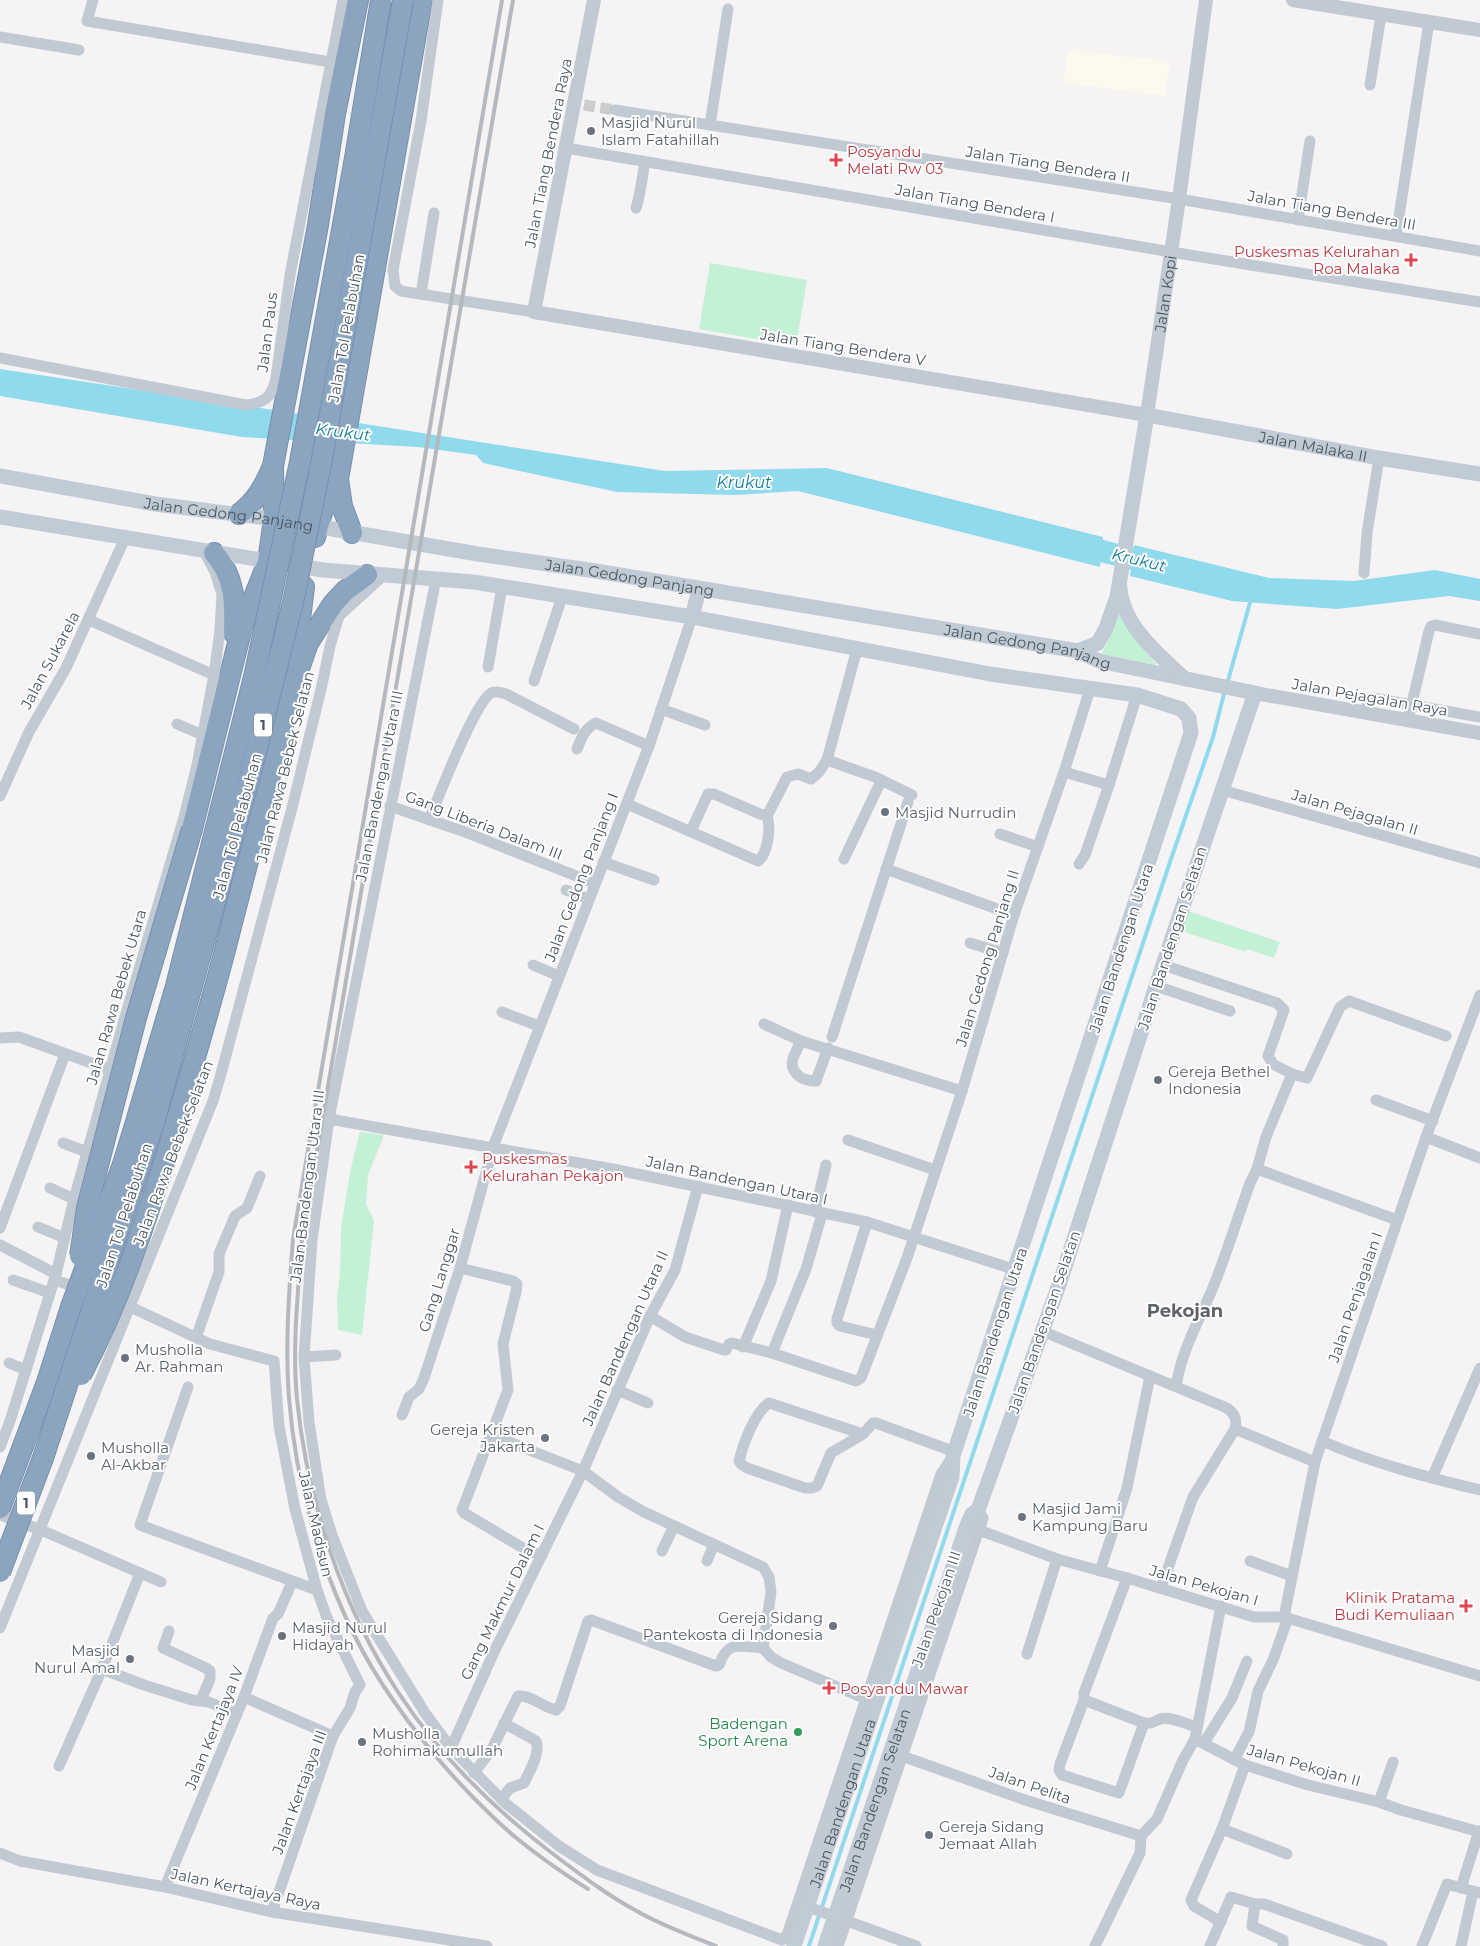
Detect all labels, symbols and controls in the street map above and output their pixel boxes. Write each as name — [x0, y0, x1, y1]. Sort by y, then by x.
street label: Jalan Tiang Bendera Raya — [520, 56, 576, 251]
place label: Masjid Nurul Islam Fatahillah — [601, 113, 720, 149]
marker: Masjid Nurul Islam Fatahillah — [585, 125, 597, 137]
street label: Jalan Tiang Bendera II — [963, 141, 1132, 186]
place label: Posyandu Melati Rw 03 — [847, 142, 944, 178]
marker: Posyandu Melati Rw 03 — [829, 153, 843, 167]
street label: Jalan Tiang Bendera I — [893, 179, 1056, 226]
street label: Jalan Tiang Bendera III — [1245, 186, 1418, 234]
place label: Puskesmas Kelurahan Roa Malaka — [1234, 242, 1400, 278]
street label: Jalan Tol Pelabuhan — [323, 252, 368, 405]
marker: Puskesmas Kelurahan Roa Malaka — [1404, 253, 1418, 267]
street label: Jalan Kopi — [1150, 254, 1180, 334]
street label: Jalan Paus — [253, 291, 281, 374]
street label: Jalan Tiang Bendera V — [758, 324, 928, 370]
water label: Krukut — [315, 419, 372, 445]
street label: Jalan Malaka II — [1256, 426, 1369, 465]
water label: Krukut — [717, 473, 772, 492]
street label: Jalan Gedong Panjang — [142, 493, 315, 535]
water label: Krukut — [1110, 544, 1168, 576]
street label: Jalan Gedong Panjang — [543, 554, 716, 600]
street label: Jalan Sukarela — [16, 608, 84, 713]
street label: Jalan Gedong Panjang — [942, 619, 1113, 673]
street label: Jalan Rawa Bebek Selatan — [252, 669, 318, 866]
street label: Jalan Pejagalan Raya — [1290, 674, 1449, 720]
street label: Jalan Bandengan Utara III — [351, 689, 407, 884]
road number: 1 — [254, 714, 272, 736]
street label: Jalan Tol Pelabuhan — [208, 751, 266, 902]
street label: Jalan Pejagalan II — [1288, 785, 1421, 839]
street label: Gang Liberia Dalam III — [403, 786, 565, 864]
street label: Jalan Gedong Panjang I — [540, 790, 622, 965]
place label: Masjid Nurrudin — [895, 803, 1016, 822]
marker: Masjid Nurrudin — [879, 806, 891, 818]
street label: Jalan Bandengan Selatan — [1133, 844, 1211, 1033]
street label: Jalan Bandengan Utara — [1084, 861, 1157, 1036]
street label: Jalan Gedong Panjang II — [951, 867, 1023, 1050]
street label: Jalan Rawa Bebek Utara — [82, 907, 150, 1088]
street label: Jalan Rawa Bebek Selatan — [128, 1058, 217, 1249]
place label: Gereja Bethel Indonesia — [1168, 1062, 1270, 1098]
marker: Gereja Bethel Indonesia — [1152, 1074, 1164, 1086]
street label: Jalan Bandengan Utara III — [286, 1088, 328, 1285]
street label: Jalan Tol Pelabuhan — [91, 1141, 156, 1290]
place label: Puskesmas Kelurahan Pekajon — [482, 1149, 624, 1185]
street label: Jalan Bandengan Utara I — [643, 1151, 830, 1209]
marker: Puskesmas Kelurahan Pekajon — [464, 1160, 478, 1174]
street label: Gang Langgar — [414, 1226, 464, 1334]
street label: Jalan Bandengan Selatan — [1003, 1228, 1084, 1417]
street label: Jalan Penjagalan I — [1323, 1229, 1386, 1366]
street label: Jalan Bandengan Utara — [958, 1245, 1031, 1420]
street label: Jalan Bandengan Utara II — [577, 1247, 672, 1430]
district label: Pekojan — [1147, 1300, 1223, 1322]
place label: Musholla Ar. Rahman — [135, 1340, 223, 1376]
marker: Musholla Ar. Rahman — [119, 1352, 131, 1364]
place label: Gereja Kristen Jakarta — [430, 1420, 535, 1456]
marker: Gereja Kristen Jakarta — [539, 1432, 551, 1444]
place label: Musholla Al-Akbar — [101, 1438, 169, 1474]
marker: Musholla Al-Akbar — [85, 1450, 97, 1462]
street label: Jalan Madisun — [294, 1468, 337, 1579]
road number: 1 — [17, 1492, 35, 1515]
place label: Masjid Jami Kampung Baru — [1032, 1499, 1148, 1535]
marker: Masjid Jami Kampung Baru — [1016, 1511, 1028, 1523]
street label: Gang Makmur Dalam I — [456, 1521, 548, 1683]
street label: Jalan Pekojan III — [907, 1548, 965, 1671]
street label: Jalan Pekojan I — [1146, 1560, 1261, 1610]
place label: Klinik Pratama Budi Kemuliaan — [1334, 1588, 1455, 1624]
marker: Klinik Pratama Budi Kemuliaan — [1459, 1599, 1473, 1613]
place label: Gereja Sidang Pantekosta di Indonesia — [643, 1608, 823, 1644]
place label: Masjid Nurul Hidayah — [292, 1618, 387, 1654]
marker: Gereja Sidang Pantekosta di Indonesia — [827, 1620, 839, 1632]
marker: Masjid Nurul Hidayah — [276, 1630, 288, 1642]
place label: Masjid Nurul Amal — [34, 1641, 120, 1677]
marker: Masjid Nurul Amal — [124, 1653, 136, 1665]
street label: Jalan Kertajaya IV — [180, 1663, 248, 1794]
place label: Posyandu Mawar — [840, 1679, 969, 1698]
marker: Posyandu Mawar — [822, 1681, 836, 1695]
street label: Jalan Bandengan Selatan — [834, 1706, 914, 1895]
place label: Badengan Sport Arena — [698, 1714, 788, 1750]
street label: Jalan Bandengan Utara — [805, 1716, 879, 1891]
place label: Musholla Rohimakumullah — [372, 1724, 503, 1760]
marker: Badengan Sport Arena — [792, 1726, 804, 1738]
street label: Jalan Kertajaya III — [267, 1727, 330, 1857]
marker: Musholla Rohimakumullah — [356, 1736, 368, 1748]
street label: Jalan Pekojan II — [1244, 1739, 1363, 1790]
street label: Jalan Pelita — [986, 1762, 1074, 1808]
place label: Gereja Sidang Jemaat Allah — [938, 1817, 1044, 1853]
marker: Gereja Sidang Jemaat Allah — [923, 1829, 935, 1841]
street label: Jalan Kertajaya Raya — [168, 1864, 323, 1914]

